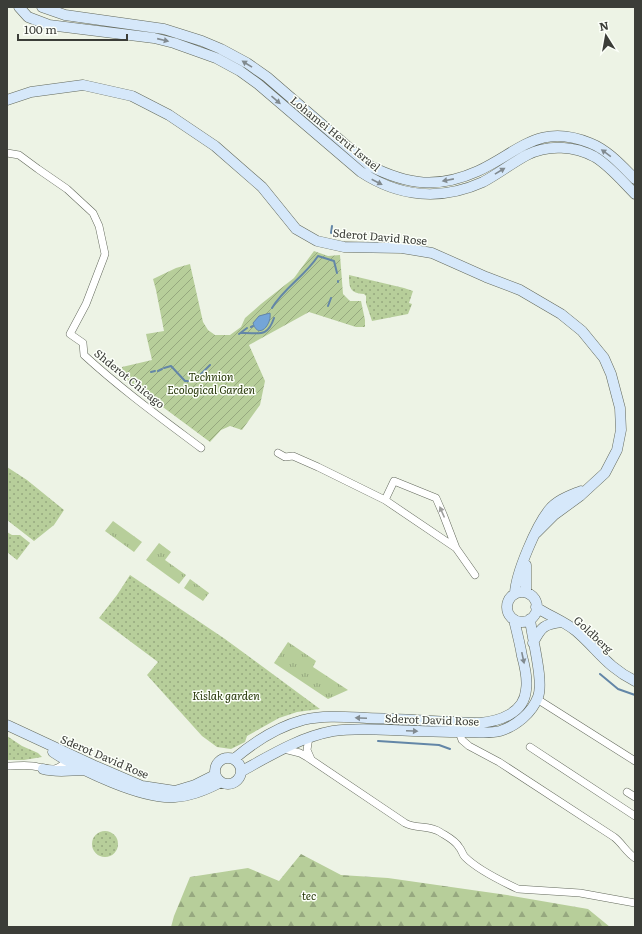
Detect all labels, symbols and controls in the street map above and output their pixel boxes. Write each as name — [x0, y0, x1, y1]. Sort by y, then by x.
scale bar — [18, 16, 127, 42]
north arrow — [586, 16, 626, 56]
text: N — [598, 16, 610, 34]
text: 100 m — [24, 20, 57, 38]
one-way arrow — [157, 37, 169, 43]
one-way arrow — [241, 60, 253, 67]
street label: Lohamei Herut Israel — [288, 92, 385, 175]
one-way arrow — [271, 95, 282, 104]
one-way arrow — [601, 148, 612, 157]
one-way arrow — [494, 168, 506, 175]
one-way arrow — [371, 178, 383, 185]
one-way arrow — [442, 178, 454, 184]
street label: Sderot David Rose — [332, 224, 428, 248]
street label: Shderot Chicago — [91, 345, 169, 411]
park label: Technion Ecological Garden — [167, 368, 255, 397]
one-way arrow — [439, 506, 445, 517]
street label: Goldberg — [571, 612, 618, 657]
one-way arrow — [520, 651, 526, 664]
park label: Kislak garden — [192, 687, 260, 703]
street label: Sderot David Rose — [385, 709, 480, 729]
one-way arrow — [354, 715, 367, 721]
one-way arrow — [406, 727, 418, 734]
street label: Sderot David Rose — [58, 730, 152, 782]
park label: tec — [302, 887, 316, 903]

